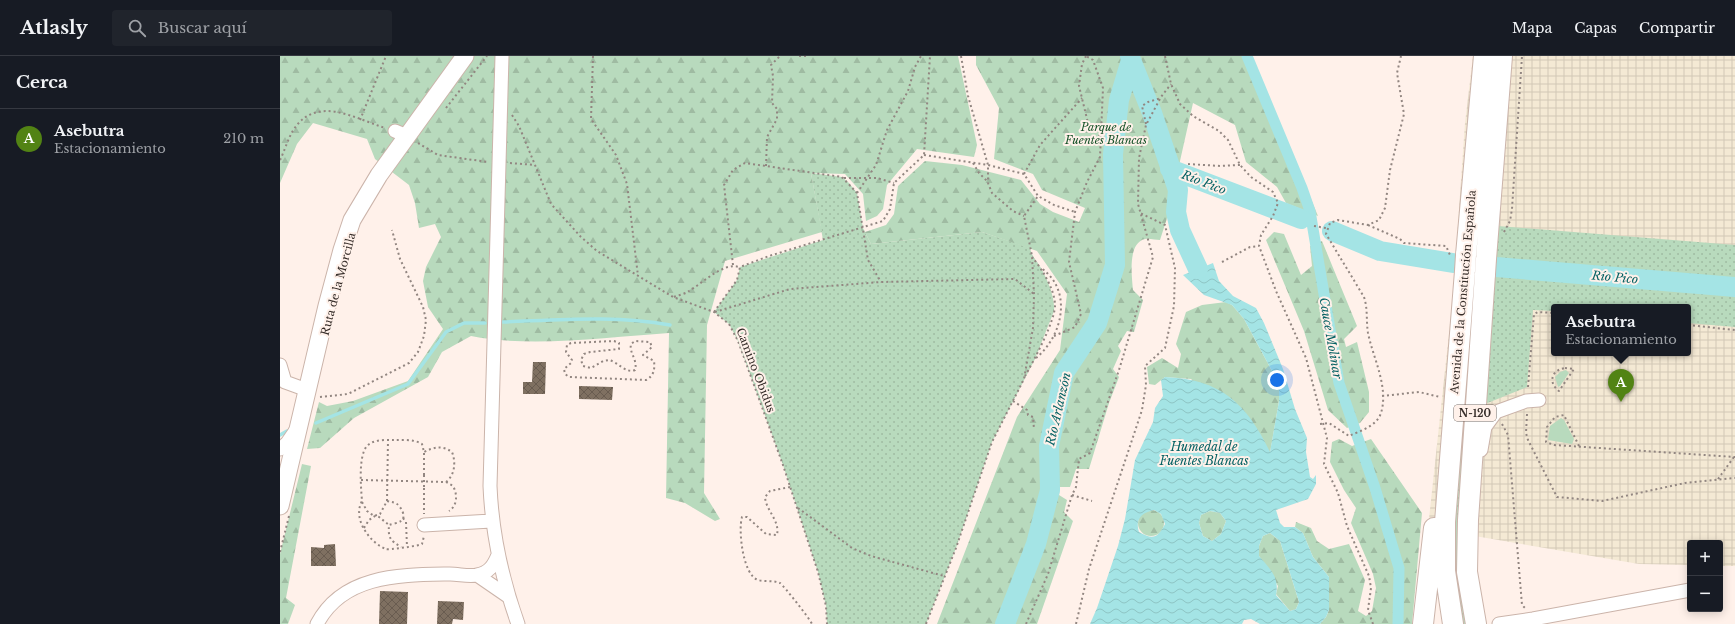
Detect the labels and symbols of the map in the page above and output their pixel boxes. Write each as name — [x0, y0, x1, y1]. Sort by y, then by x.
park label: Parque de Fuentes Blancas — [1064, 120, 1147, 147]
water label: Río Pico — [1179, 166, 1228, 197]
street label: Avenida de la Constitución Española — [1447, 189, 1479, 396]
street label: Ruta de la Morcilla — [318, 230, 359, 337]
water label: Río Pico — [1590, 267, 1639, 286]
water label: Cauce Molinar — [1316, 296, 1346, 380]
street label: Camino Obidus — [733, 326, 779, 414]
pin: A — [1608, 369, 1634, 402]
your location — [1267, 370, 1287, 390]
water label: Río Arlanzón — [1042, 371, 1074, 448]
road number: N-120 — [1454, 405, 1496, 421]
water label: Humedal de Fuentes Blancas — [1158, 439, 1249, 468]

